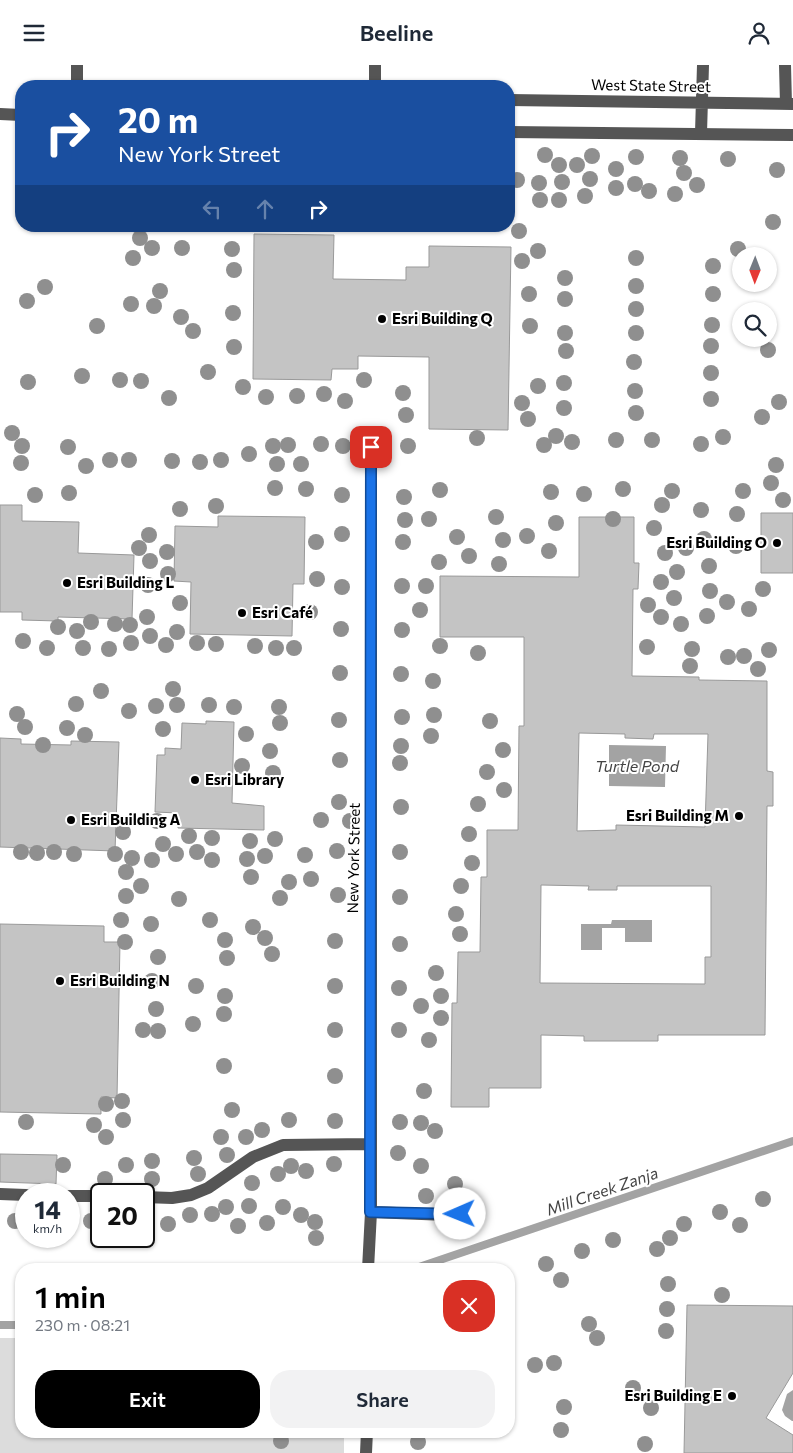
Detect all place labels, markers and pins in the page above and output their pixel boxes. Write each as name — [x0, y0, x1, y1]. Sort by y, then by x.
place label: Esri Building Q — [392, 309, 493, 327]
marker: Esri Building Q — [376, 313, 388, 325]
pin — [350, 426, 392, 468]
place label: Esri Building O — [666, 533, 767, 551]
marker: Esri Building O — [771, 537, 783, 549]
place label: Esri Building L — [77, 573, 175, 591]
marker: Esri Building L — [61, 577, 73, 589]
place label: Esri Café — [252, 603, 313, 621]
marker: Esri Café — [236, 607, 248, 619]
place label: Esri Library — [205, 770, 285, 788]
marker: Esri Library — [189, 774, 201, 786]
place label: Esri Building M — [626, 806, 729, 824]
place label: Esri Building A — [81, 810, 181, 828]
marker: Esri Building M — [733, 810, 745, 822]
marker: Esri Building A — [65, 814, 77, 826]
place label: Esri Building N — [70, 971, 170, 989]
marker: Esri Building N — [54, 975, 66, 987]
place label: Esri Building E — [624, 1386, 722, 1404]
marker: Esri Building E — [726, 1390, 738, 1402]

